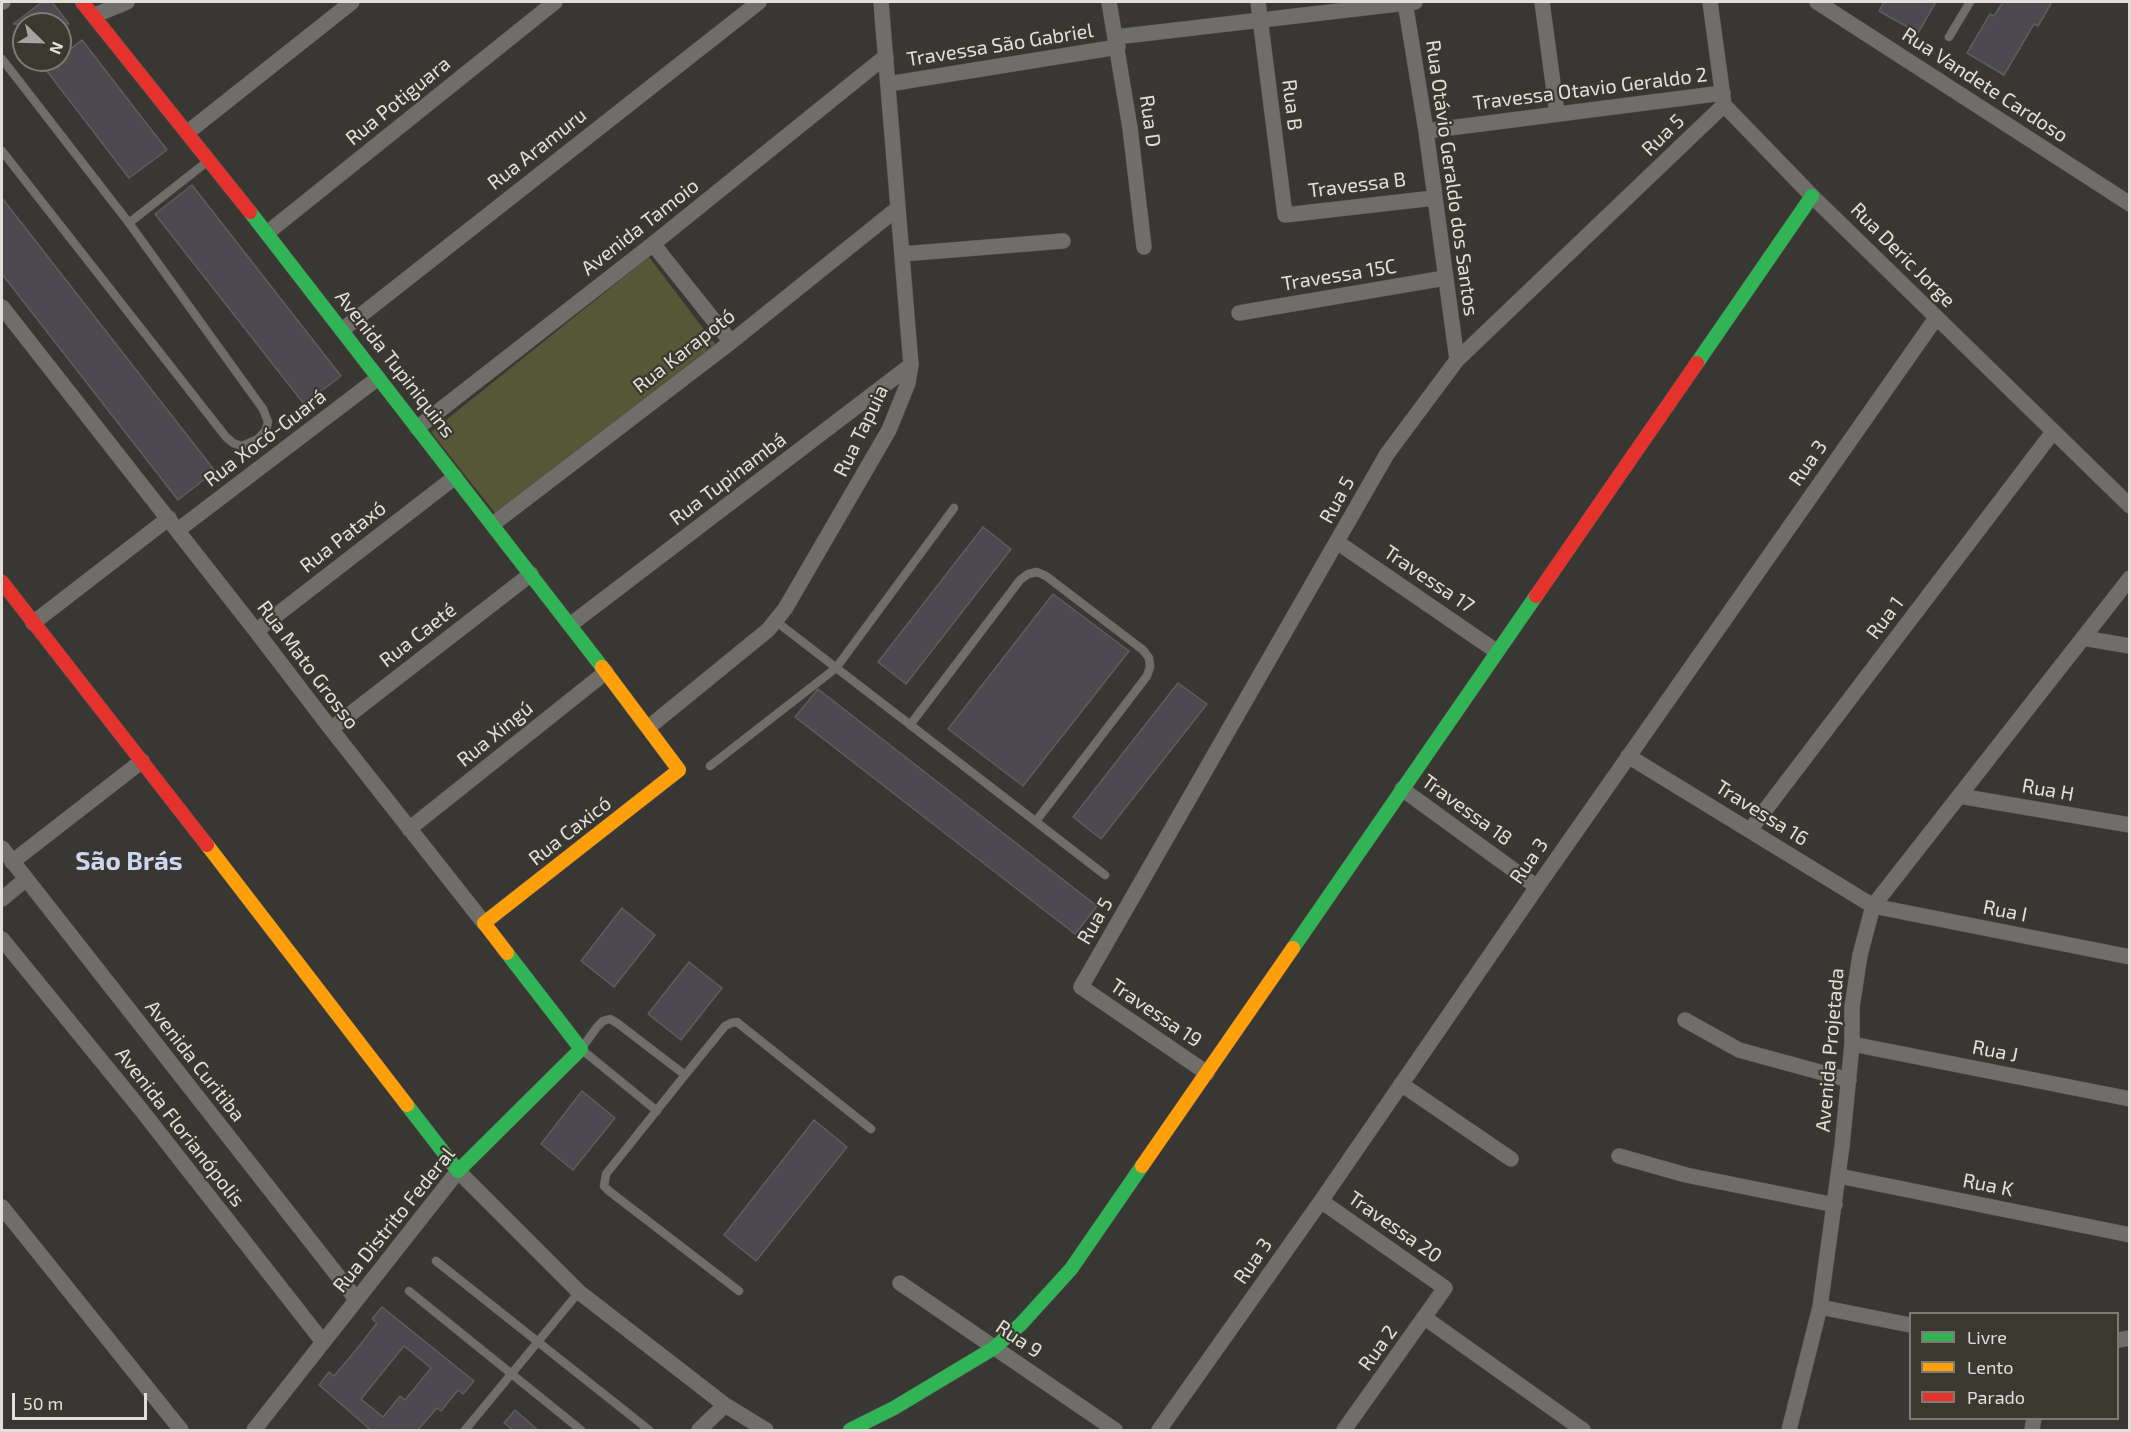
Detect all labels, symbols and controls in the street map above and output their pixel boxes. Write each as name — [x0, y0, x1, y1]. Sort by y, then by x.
north arrow — [12, 12, 72, 72]
street label: Travessa São Gabriel — [905, 18, 1095, 72]
street label: Rua Vandete Cardoso — [1898, 22, 2072, 148]
street label: Rua Otávio Geraldo dos Santos — [1421, 38, 1483, 318]
text: N — [46, 39, 68, 57]
street label: Rua Potiguara — [341, 52, 455, 150]
street label: Travessa Otavio Geraldo 2 — [1471, 63, 1709, 115]
street label: Rua B — [1277, 78, 1307, 132]
street label: Rua D — [1134, 93, 1166, 149]
street label: Rua Aramuru — [483, 103, 591, 195]
street label: Rua 5 — [1637, 109, 1689, 161]
street label: Travessa B — [1307, 167, 1407, 203]
street label: Avenida Tamoio — [576, 174, 704, 280]
street label: Rua Deric Jorge — [1846, 198, 1960, 312]
street label: Travessa 15C — [1280, 254, 1398, 296]
street label: Avenida Tupiniquins — [330, 285, 460, 443]
street label: Rua Karapotó — [628, 304, 740, 398]
street label: Rua Tapuia — [829, 381, 893, 481]
street label: Rua Xocó-Guará — [199, 384, 331, 492]
street label: Rua Tupinambá — [665, 427, 791, 531]
street label: Rua 3 — [1784, 436, 1832, 490]
street label: Rua 5 — [1314, 472, 1360, 528]
street label: Rua Pataxó — [295, 496, 391, 578]
street label: Travessa 17 — [1379, 540, 1479, 618]
street label: Rua 1 — [1861, 592, 1909, 644]
street label: Rua Mato Grosso — [252, 596, 364, 734]
street label: Rua Caeté — [375, 598, 461, 672]
street label: Rua Xingú — [452, 696, 538, 772]
street label: Travessa 18 — [1417, 769, 1517, 851]
street label: Rua H — [2020, 774, 2076, 806]
street label: Travessa 16 — [1711, 775, 1813, 851]
street label: Rua Caxicó — [524, 791, 616, 871]
street label: Rua 3 — [1505, 834, 1553, 888]
district label: São Brás — [75, 845, 183, 877]
street label: Rua 5 — [1072, 893, 1118, 949]
street label: Rua I — [1981, 895, 2029, 927]
street label: Avenida Projetada — [1811, 967, 1849, 1133]
street label: Travessa 19 — [1106, 974, 1206, 1052]
street label: Avenida Curitiba — [140, 996, 250, 1126]
street label: Rua J — [1970, 1035, 2020, 1067]
street label: Avenida Florianópolis — [110, 1042, 250, 1212]
street label: Rua Distrito Federal — [328, 1143, 460, 1297]
street label: Rua K — [1961, 1168, 2015, 1202]
street label: Travessa 20 — [1343, 1186, 1447, 1268]
street label: Rua 3 — [1229, 1234, 1277, 1288]
legend — [1909, 1312, 2119, 1420]
street label: Rua 9 — [991, 1315, 1047, 1363]
street label: Rua 2 — [1353, 1321, 1403, 1375]
text: Livre — [1967, 1326, 2007, 1348]
text: Lento — [1967, 1356, 2013, 1378]
scale bar — [15, 1381, 150, 1419]
text: Parado — [1967, 1386, 2025, 1408]
text: 50 m — [23, 1392, 63, 1414]

